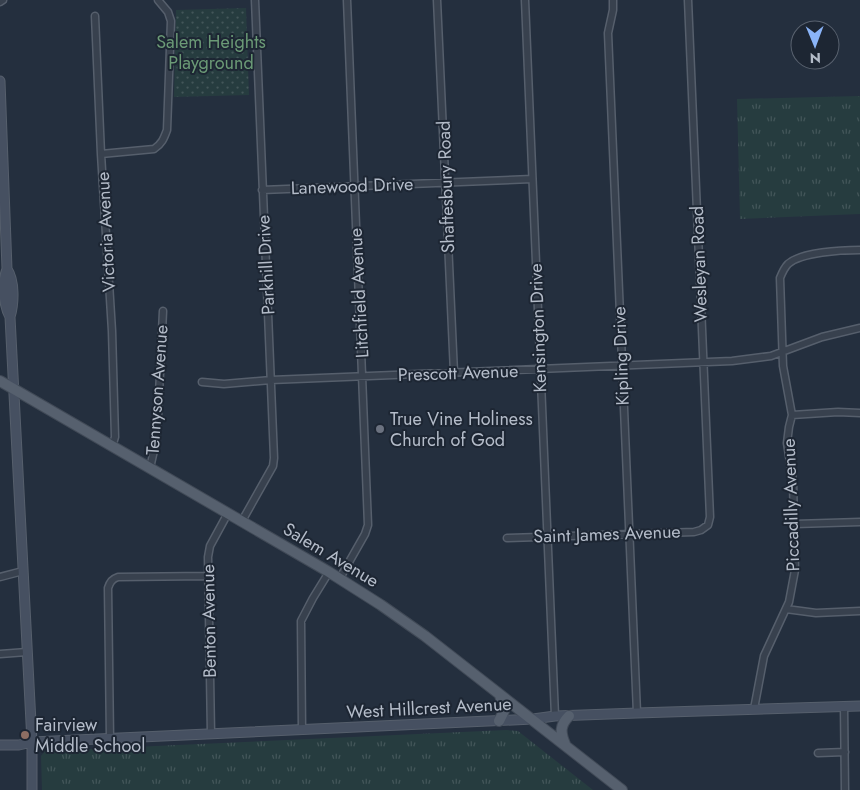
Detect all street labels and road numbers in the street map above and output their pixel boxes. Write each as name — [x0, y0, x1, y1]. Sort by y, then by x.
street label: Shaftesbury Road — [431, 120, 461, 254]
street label: Victoria Avenue — [90, 171, 122, 293]
street label: Lanewood Drive — [290, 171, 414, 201]
street label: Wesleyan Road — [684, 205, 714, 323]
street label: Parkhill Drive — [250, 214, 282, 316]
street label: Litchfield Avenue — [343, 227, 375, 359]
street label: Kensington Drive — [523, 263, 553, 393]
street label: Kipling Drive — [606, 306, 636, 406]
street label: Tennyson Avenue — [139, 324, 175, 456]
street label: Prescott Avenue — [397, 358, 519, 388]
street label: Piccadilly Avenue — [776, 438, 806, 572]
street label: Salem Avenue — [278, 516, 384, 594]
street label: Saint James Avenue — [533, 518, 681, 550]
street label: Benton Avenue — [195, 564, 223, 678]
street label: West Hillcrest Avenue — [346, 691, 512, 725]

